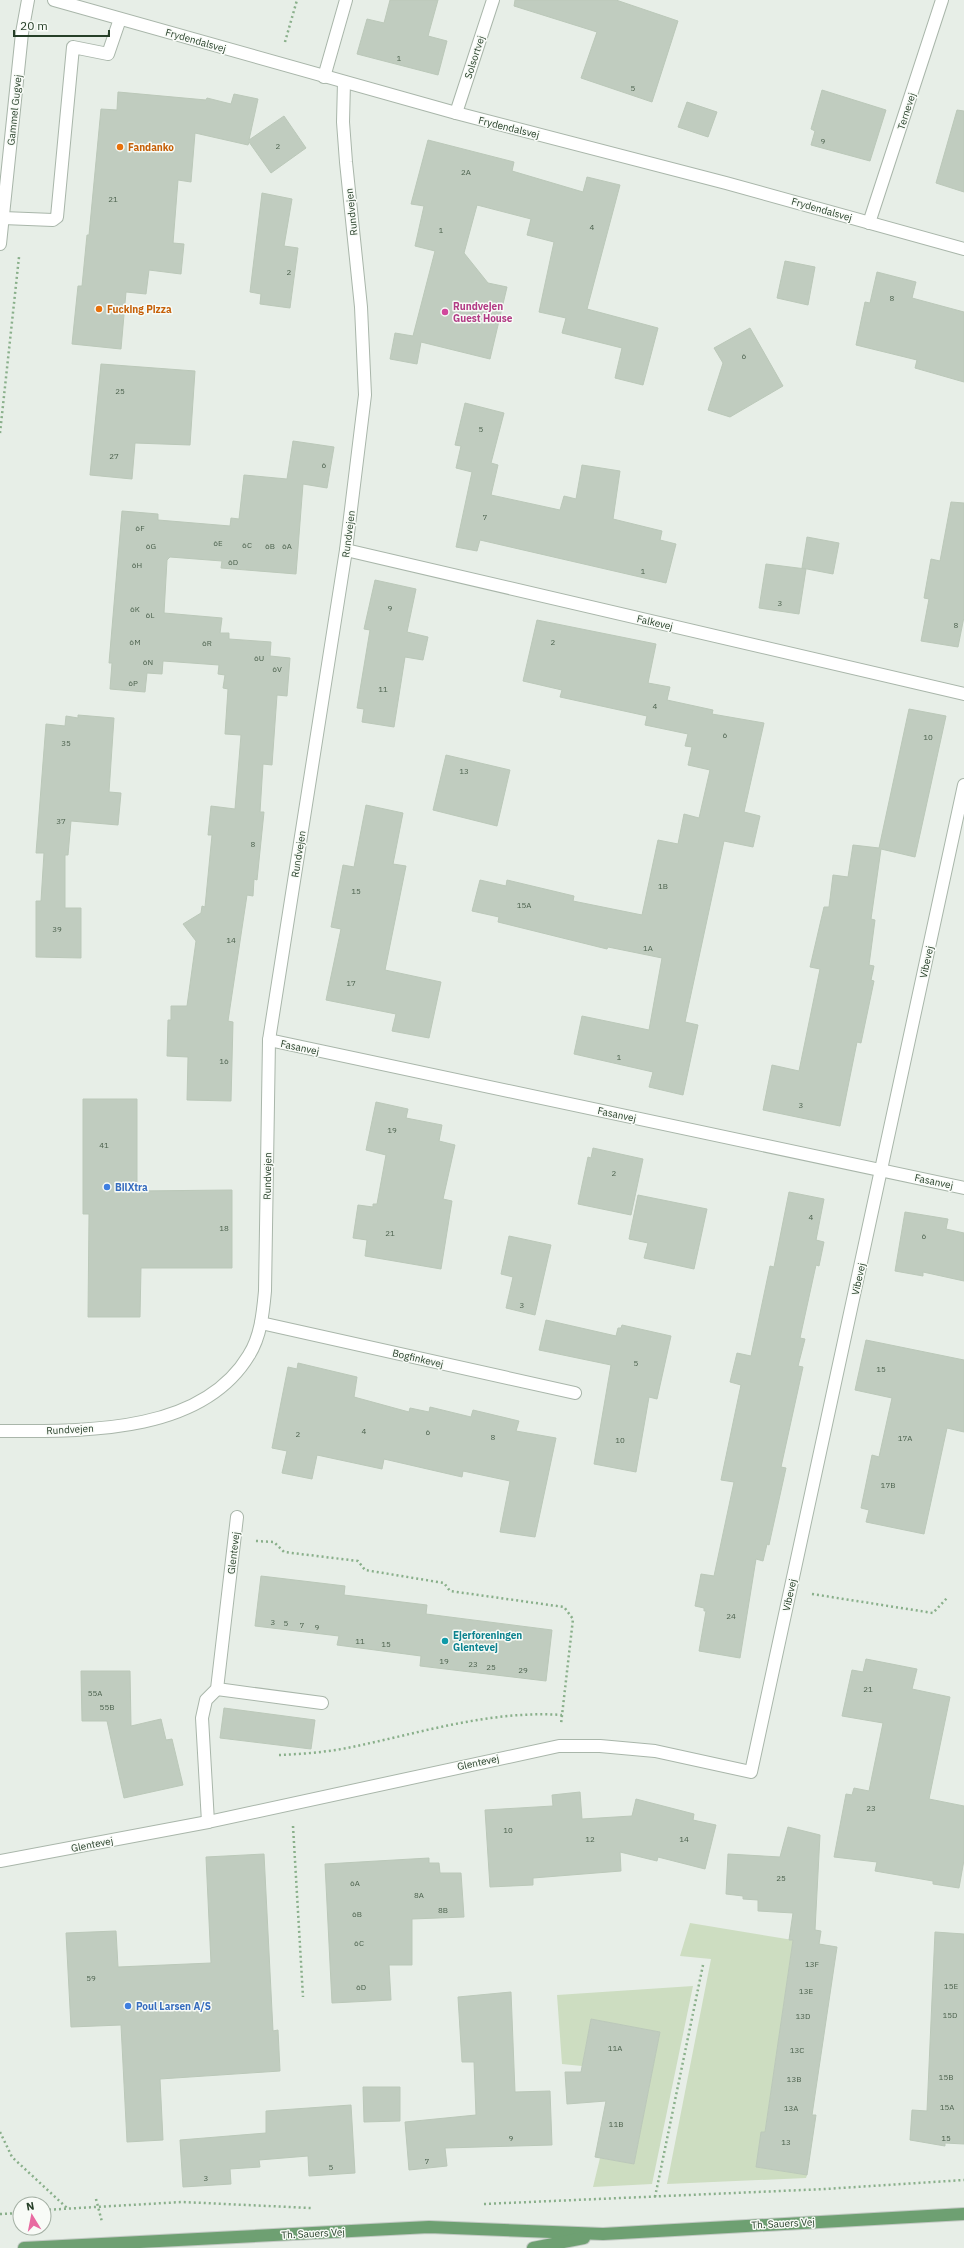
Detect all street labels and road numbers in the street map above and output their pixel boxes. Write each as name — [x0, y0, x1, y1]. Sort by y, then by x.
street label: Frydendalsvej — [164, 26, 228, 55]
street label: Solsortvej — [461, 34, 488, 80]
street label: Gammel Gugvej — [4, 74, 25, 146]
street label: Ternevej — [894, 91, 919, 131]
street label: Frydendalsvej — [477, 114, 541, 141]
street label: Rundvejen — [343, 188, 360, 236]
street label: Frydendalsvej — [790, 195, 854, 224]
street label: Rundvejen — [339, 510, 358, 558]
street label: Falkevej — [636, 612, 674, 633]
street label: Rundvejen — [288, 830, 309, 879]
street label: Vibevej — [917, 945, 936, 979]
street label: Fasanvej — [279, 1037, 320, 1058]
street label: Fasanvej — [596, 1104, 637, 1125]
street label: Rundvejen — [261, 1152, 274, 1200]
street label: Fasanvej — [913, 1171, 954, 1192]
street label: Vibevej — [849, 1262, 868, 1296]
street label: Bogfinkevej — [391, 1346, 445, 1371]
street label: Rundvejen — [46, 1422, 94, 1437]
street label: Glentevej — [224, 1531, 243, 1575]
street label: Vibevej — [780, 1578, 799, 1612]
street label: Glentevej — [456, 1752, 500, 1773]
street label: Glentevej — [70, 1834, 114, 1855]
street label: Th. Sauers Vej — [751, 2215, 815, 2232]
street label: Th. Sauers Vej — [281, 2225, 345, 2242]

